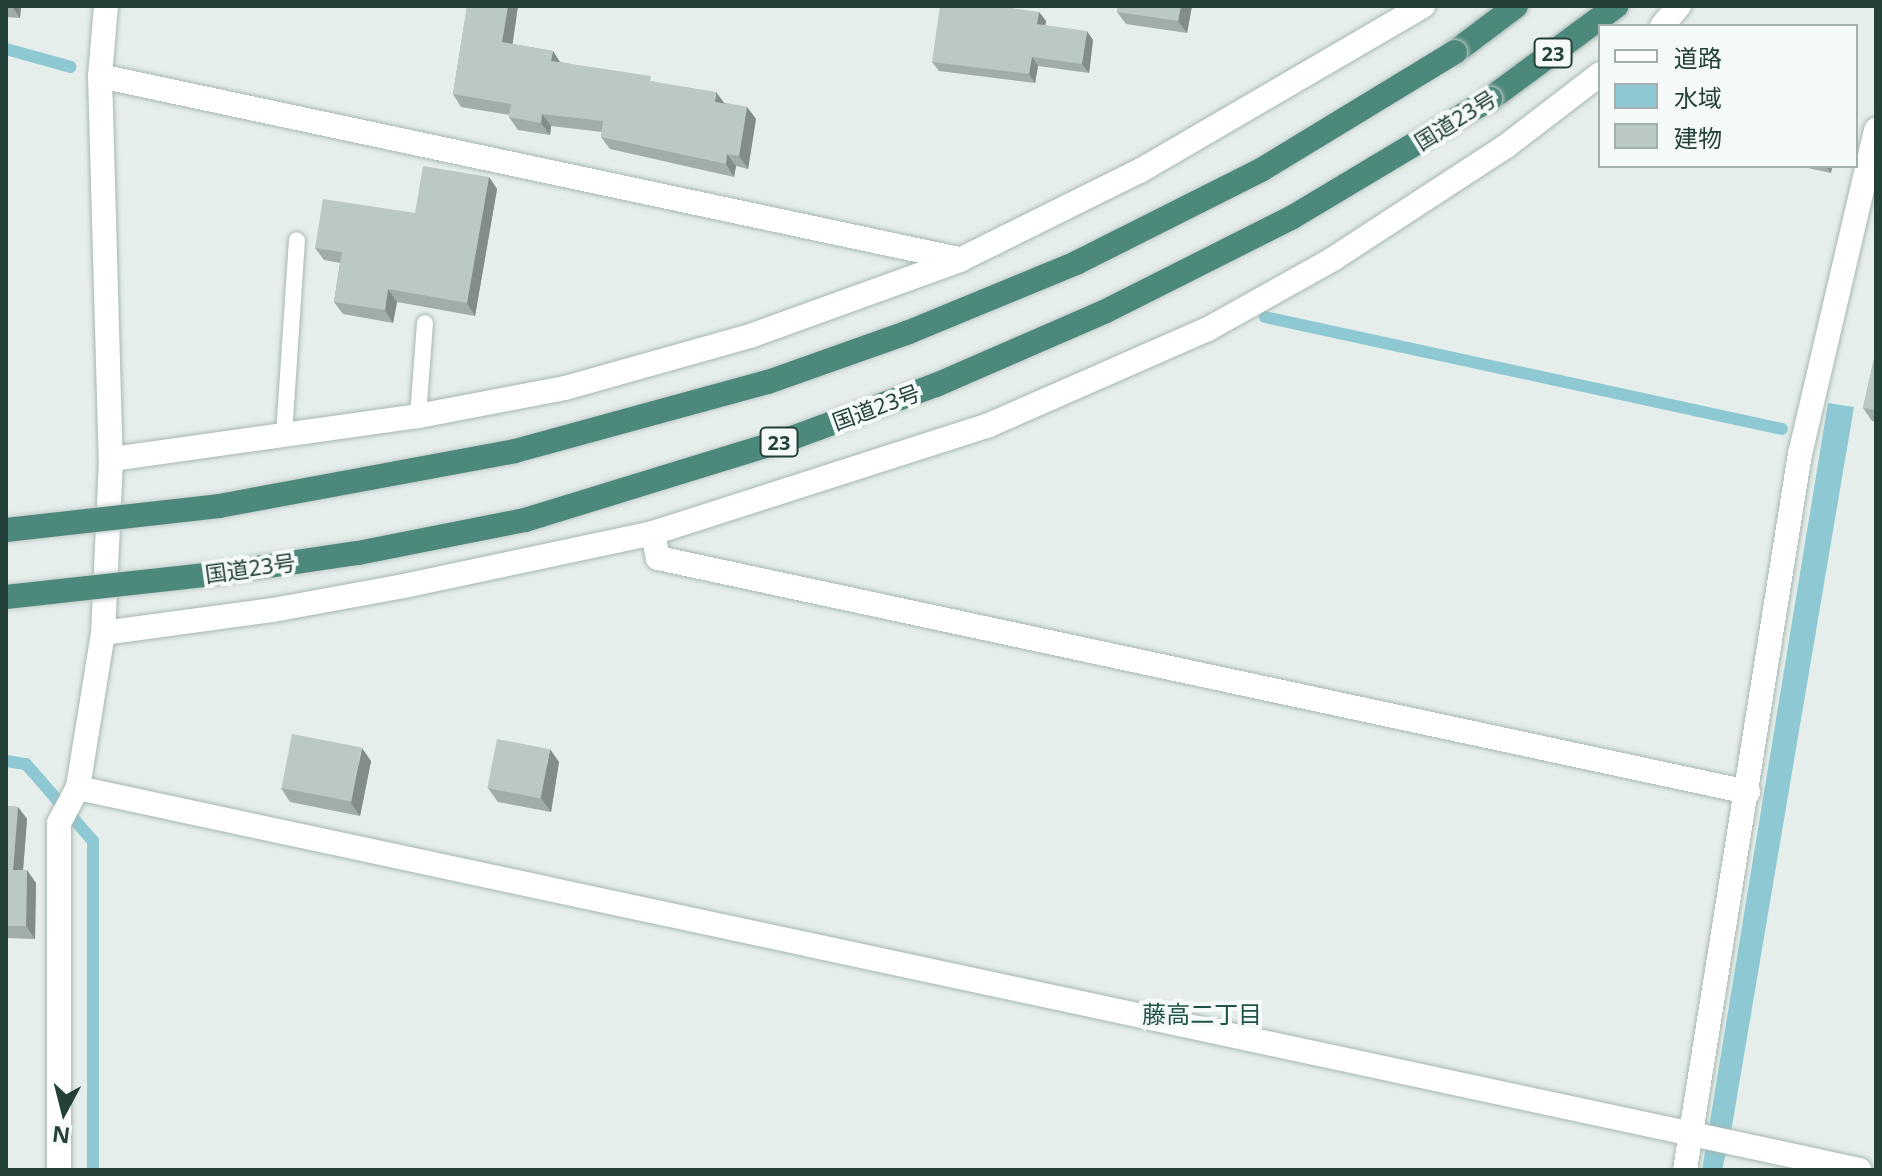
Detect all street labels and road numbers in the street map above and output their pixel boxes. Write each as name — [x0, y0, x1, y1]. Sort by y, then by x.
road number: 23 — [1533, 37, 1573, 69]
street label: 国道23号 — [1409, 85, 1501, 155]
street label: 国道23号 — [829, 379, 923, 435]
road number: 23 — [759, 426, 799, 458]
street label: 国道23号 — [203, 549, 297, 587]

